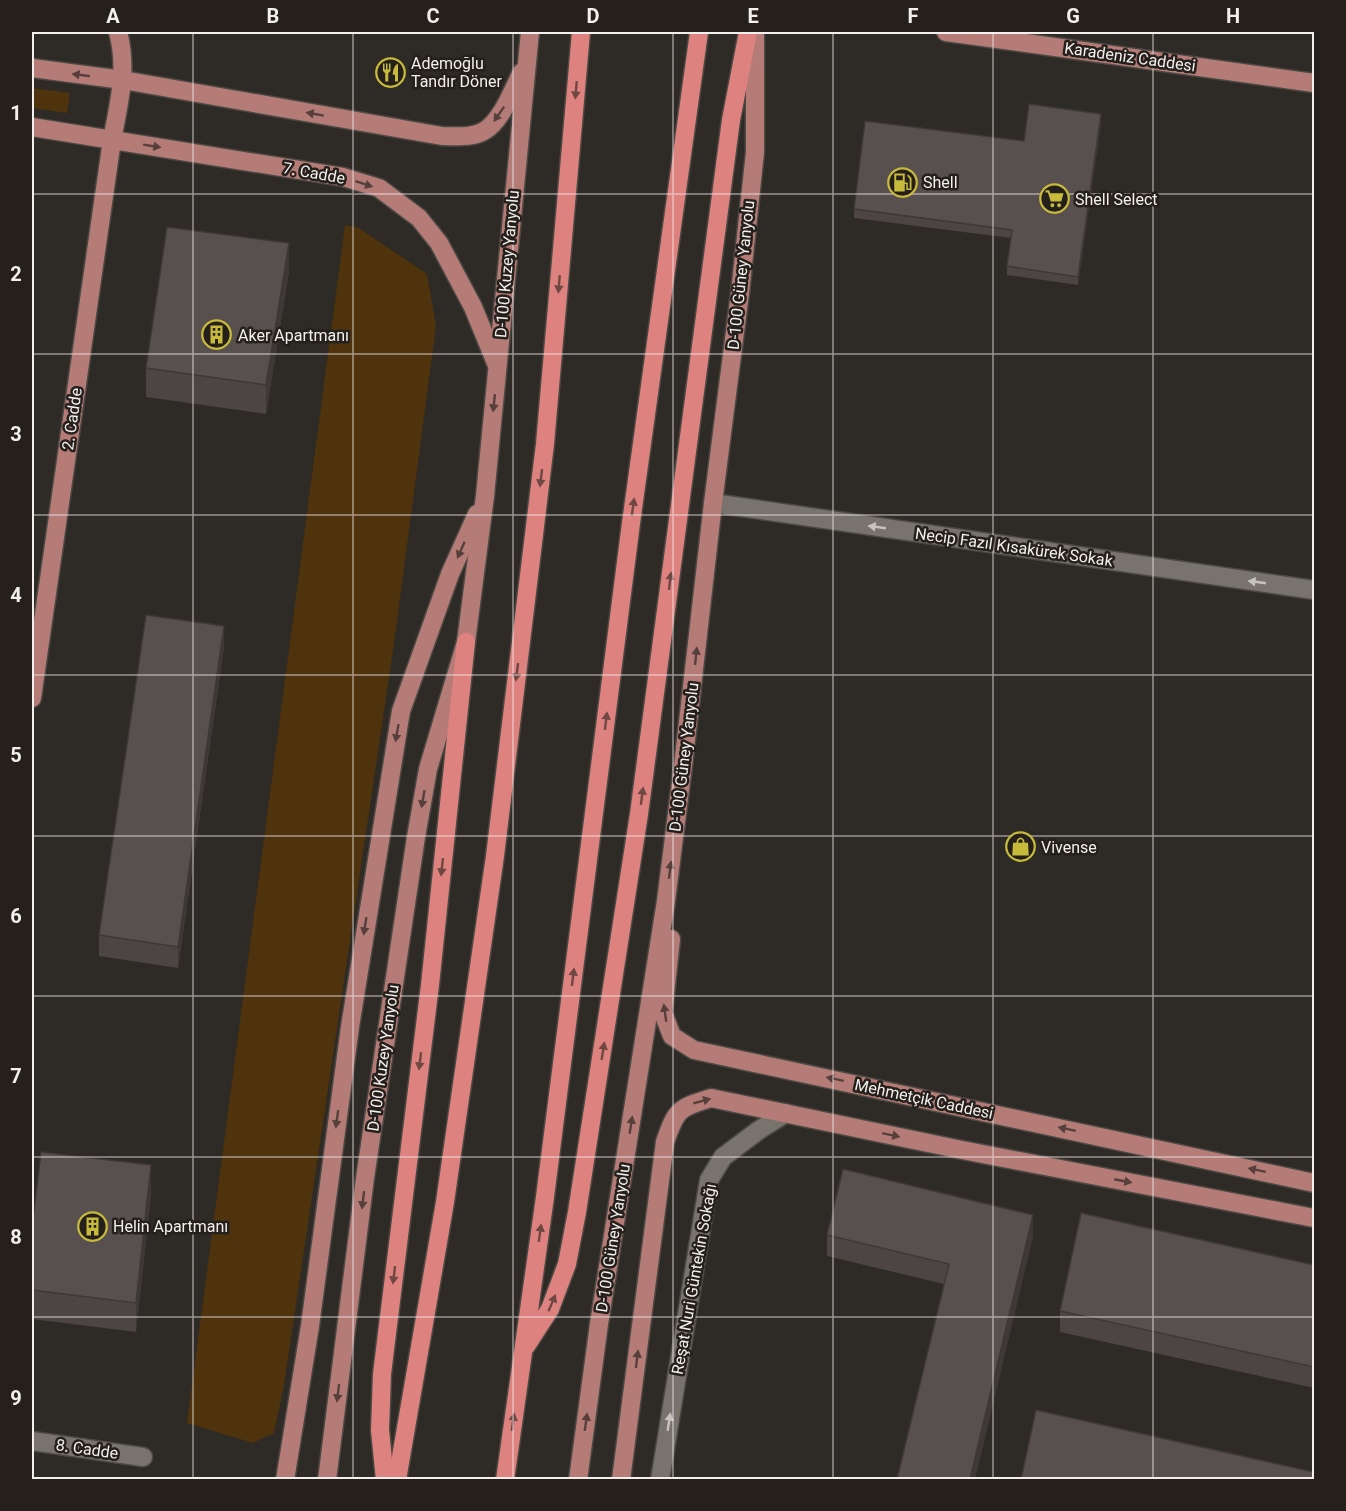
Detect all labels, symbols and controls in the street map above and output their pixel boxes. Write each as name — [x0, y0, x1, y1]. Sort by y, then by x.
text: A — [106, 4, 120, 28]
text: B — [267, 4, 279, 28]
text: C — [426, 4, 440, 28]
text: D — [587, 4, 600, 28]
text: E — [747, 4, 759, 28]
text: F — [908, 4, 919, 28]
text: G — [1066, 4, 1080, 28]
text: H — [1226, 4, 1240, 28]
street label: Karadeniz Caddesi — [1063, 38, 1197, 76]
place label: Ademoğlu Tandır Döner — [411, 54, 503, 91]
restaurant icon: Ademoğlu Tandır Döner — [374, 56, 406, 88]
one-way arrow — [72, 70, 91, 79]
one-way arrow — [571, 80, 580, 99]
text: 1 — [10, 101, 22, 125]
one-way arrow — [493, 105, 505, 121]
one-way arrow — [305, 109, 324, 118]
one-way arrow — [142, 142, 161, 151]
street label: 7. Cadde — [281, 158, 347, 188]
fuel station icon: Shell — [886, 166, 918, 198]
place label: Shell — [923, 173, 958, 192]
one-way arrow — [355, 179, 373, 189]
supermarket icon: Shell Select — [1038, 183, 1070, 215]
street label: D-100 Kuzey Yanyolu — [491, 189, 523, 339]
place label: Shell Select — [1075, 190, 1158, 209]
street label: D-100 Güney Yanyolu — [724, 199, 758, 351]
text: 2 — [10, 262, 22, 286]
one-way arrow — [554, 275, 564, 294]
building icon: Aker Apartmanı — [201, 319, 233, 351]
place label: Aker Apartmanı — [238, 326, 349, 345]
street label: 2. Cadde — [58, 387, 86, 451]
one-way arrow — [489, 394, 499, 413]
text: 3 — [10, 422, 22, 446]
one-way arrow — [536, 469, 546, 488]
one-way arrow — [629, 497, 638, 516]
one-way arrow — [867, 522, 886, 531]
street label: Necip Fazıl Kısakürek Sokak — [914, 524, 1115, 570]
one-way arrow — [457, 541, 466, 558]
one-way arrow — [665, 572, 675, 591]
one-way arrow — [1247, 577, 1266, 586]
text: 4 — [10, 583, 22, 607]
one-way arrow — [691, 646, 701, 665]
one-way arrow — [513, 662, 522, 681]
street label: D-100 Güney Yanyolu — [665, 681, 703, 833]
one-way arrow — [601, 711, 610, 730]
one-way arrow — [392, 724, 401, 743]
text: 5 — [10, 743, 22, 767]
one-way arrow — [637, 786, 647, 805]
one-way arrow — [418, 790, 427, 809]
shop icon: Vivense — [1004, 831, 1036, 863]
place label: Vivense — [1041, 838, 1097, 857]
one-way arrow — [437, 858, 447, 877]
one-way arrow — [665, 860, 674, 879]
text: 6 — [10, 904, 22, 928]
one-way arrow — [361, 916, 370, 935]
one-way arrow — [568, 967, 578, 986]
street label: D-100 Kuzey Yanyolu — [363, 983, 403, 1133]
one-way arrow — [661, 1003, 670, 1022]
one-way arrow — [599, 1041, 608, 1060]
one-way arrow — [416, 1051, 425, 1070]
text: 7 — [10, 1064, 22, 1088]
one-way arrow — [825, 1074, 844, 1083]
street label: Mehmetçik Caddesi — [853, 1075, 995, 1123]
one-way arrow — [693, 1095, 711, 1105]
one-way arrow — [333, 1109, 342, 1128]
one-way arrow — [626, 1115, 635, 1134]
one-way arrow — [1057, 1124, 1076, 1134]
one-way arrow — [882, 1130, 900, 1140]
street label: D-100 Güney Yanyolu — [592, 1162, 634, 1314]
one-way arrow — [1248, 1165, 1267, 1175]
one-way arrow — [1114, 1177, 1133, 1186]
street label: Reşat Nuri Güntekin Sokağı — [668, 1182, 720, 1376]
one-way arrow — [358, 1190, 367, 1209]
building icon: Helin Apartmanı — [76, 1210, 108, 1242]
place label: Helin Apartmanı — [113, 1217, 228, 1236]
one-way arrow — [535, 1223, 544, 1242]
text: 8 — [10, 1225, 22, 1249]
one-way arrow — [390, 1266, 399, 1285]
one-way arrow — [547, 1293, 557, 1311]
one-way arrow — [632, 1349, 642, 1368]
one-way arrow — [333, 1384, 343, 1403]
text: 9 — [10, 1386, 22, 1410]
one-way arrow — [508, 1412, 517, 1431]
one-way arrow — [581, 1412, 590, 1431]
one-way arrow — [665, 1412, 674, 1431]
street label: 8. Cadde — [55, 1435, 119, 1463]

